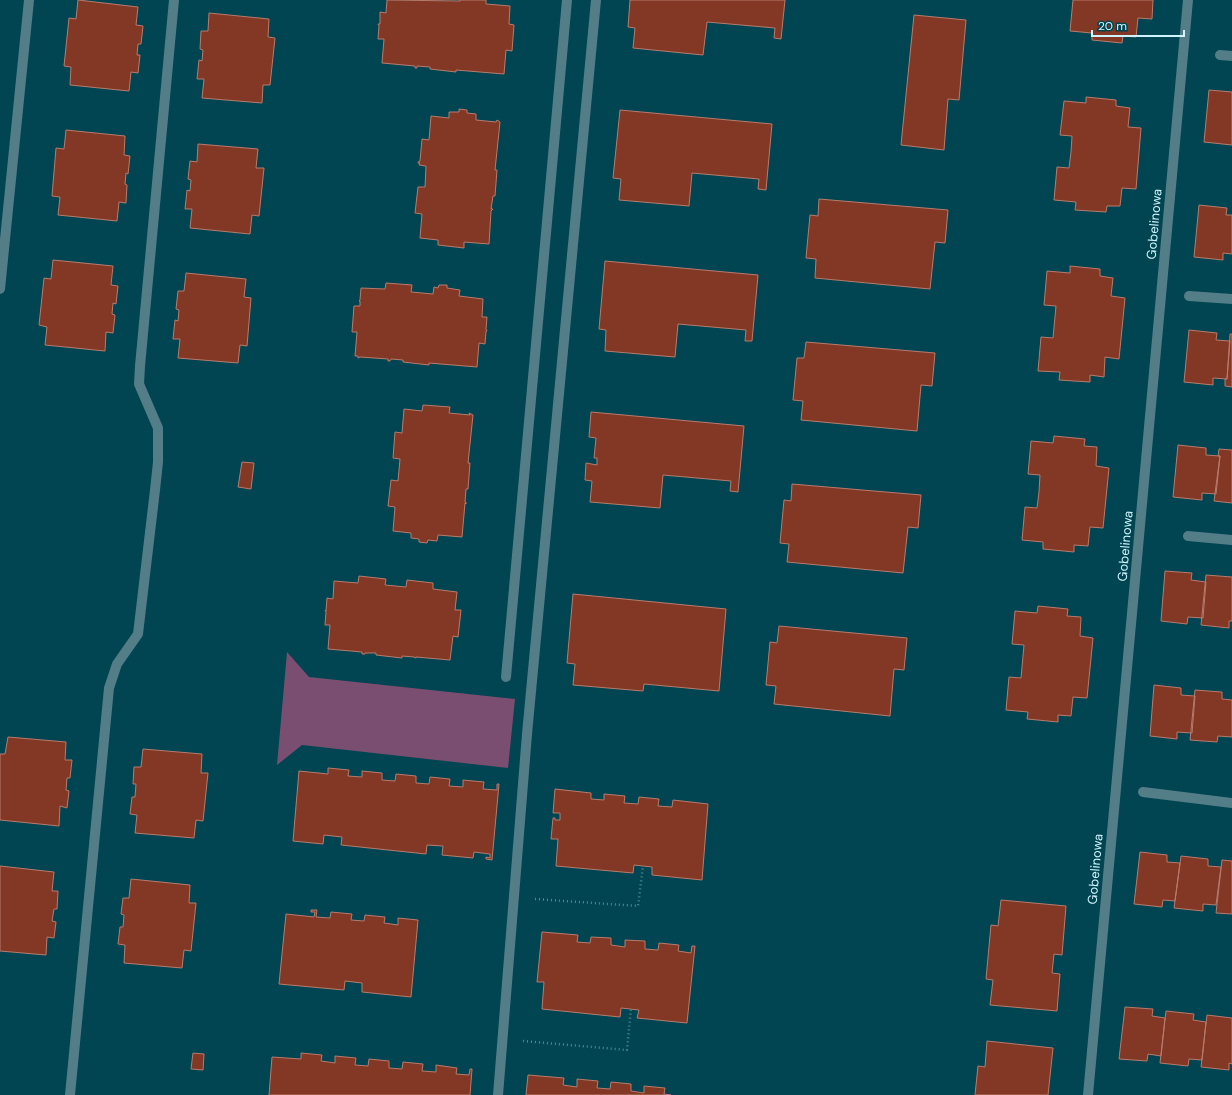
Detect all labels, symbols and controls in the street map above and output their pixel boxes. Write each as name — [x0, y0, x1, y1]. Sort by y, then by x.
scale bar — [1092, 12, 1184, 38]
text: 20 m — [1098, 18, 1127, 34]
street label: Gobelinowa — [1142, 188, 1166, 260]
street label: Gobelinowa — [1113, 510, 1137, 582]
street label: Gobelinowa — [1083, 833, 1107, 905]

